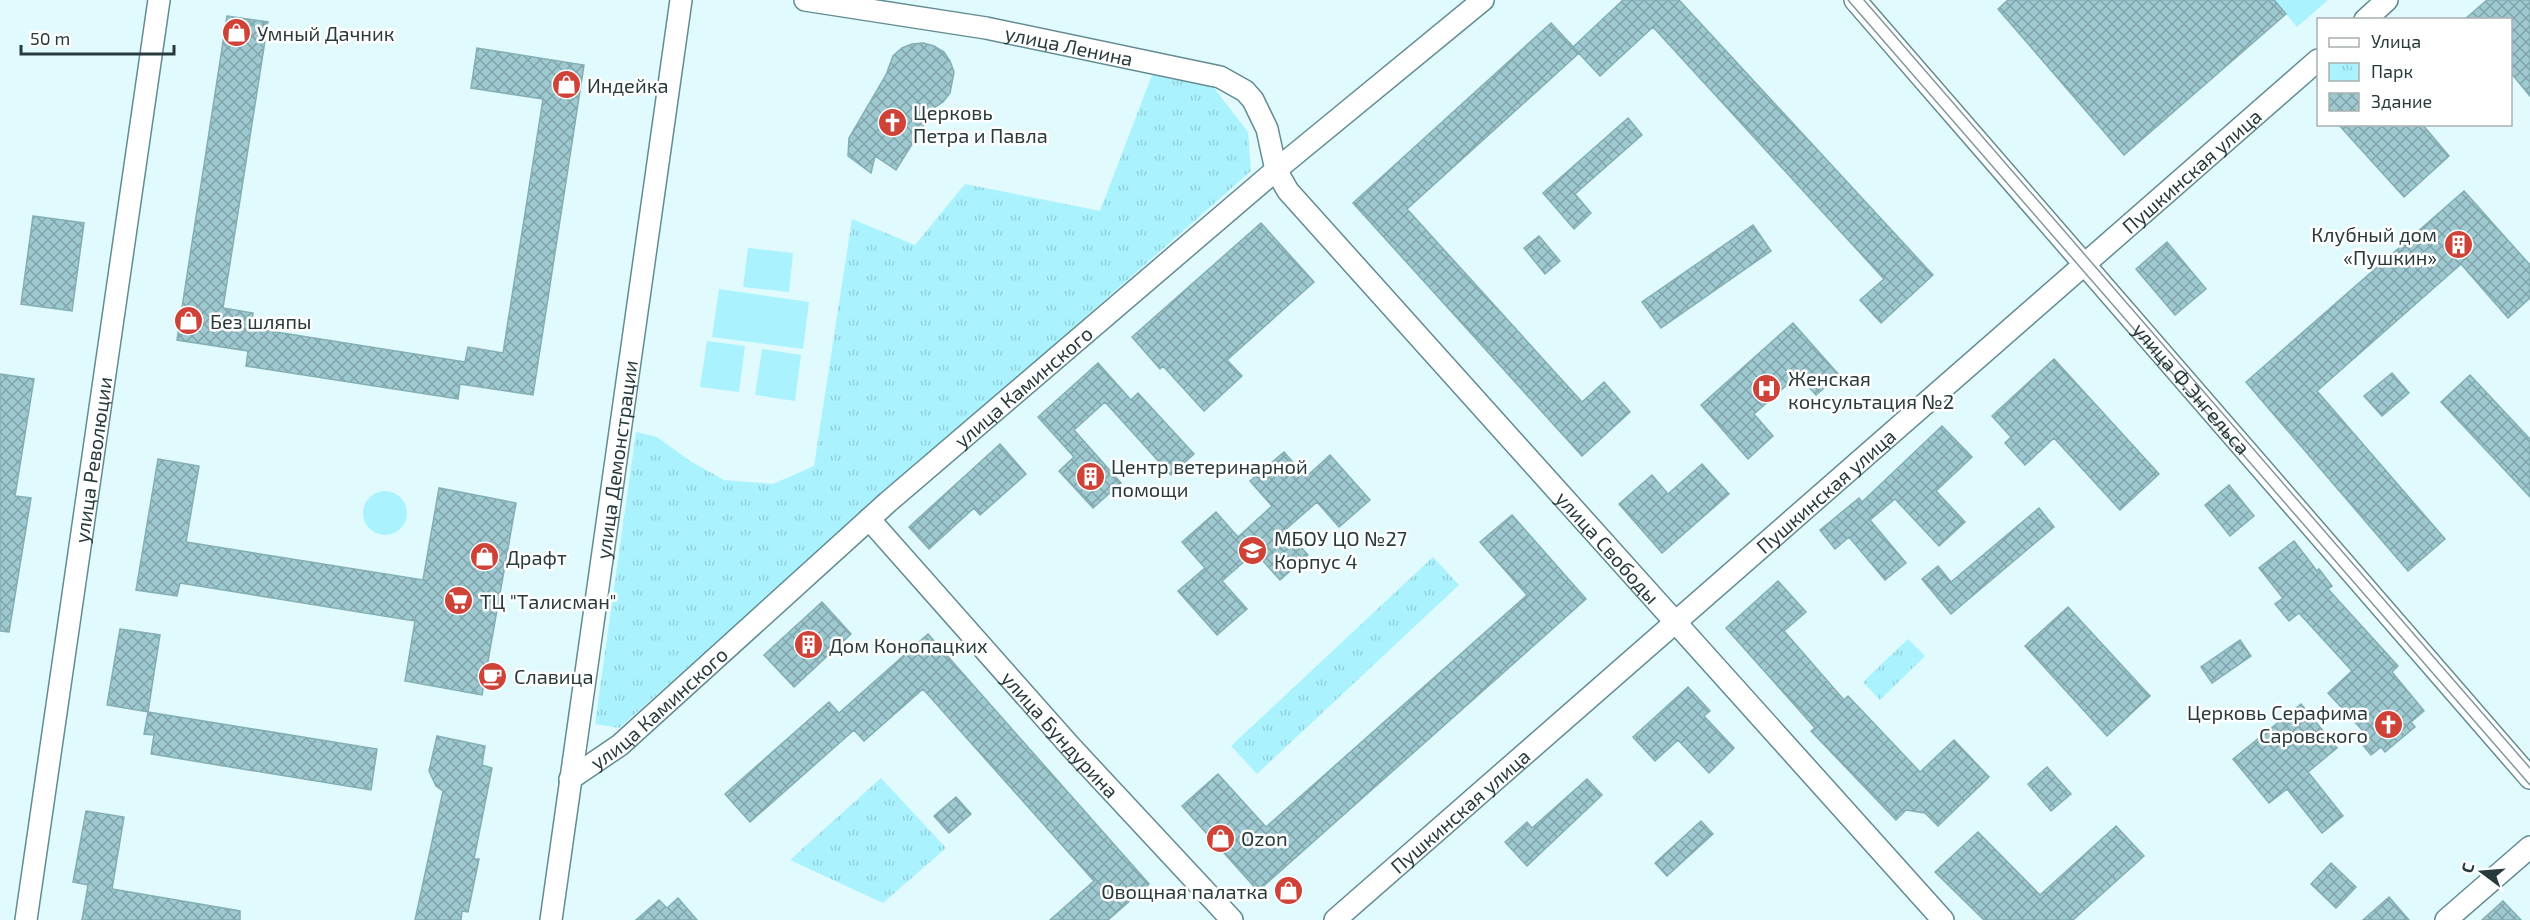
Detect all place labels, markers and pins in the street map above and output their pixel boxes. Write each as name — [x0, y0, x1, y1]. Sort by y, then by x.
shop icon: Умный Дачник — [220, 17, 252, 49]
place label: Умный Дачник — [257, 21, 395, 45]
shop icon: Индейка — [550, 69, 582, 101]
place label: Индейка — [587, 73, 668, 97]
place label: Церковь Петра и Павла — [913, 100, 1048, 147]
church icon: Церковь Петра и Павла — [876, 107, 908, 139]
place label: Клубный дом «Пушкин» — [2311, 222, 2437, 270]
building icon: Клубный дом «Пушкин» — [2442, 229, 2474, 261]
shop icon: Без шляпы — [173, 305, 205, 337]
place label: Без шляпы — [210, 309, 311, 333]
place label: Женская консультация №2 — [1788, 366, 1954, 414]
hospital icon: Женская консультация №2 — [1751, 373, 1783, 405]
place label: Центр ветеринарной помощи — [1111, 454, 1308, 501]
building icon: Центр ветеринарной помощи — [1074, 461, 1106, 493]
place label: МБОУ ЦО №27 Корпус 4 — [1274, 526, 1407, 574]
school or university icon: МБОУ ЦО №27 Корпус 4 — [1237, 534, 1269, 566]
shop icon: Драфт — [469, 541, 501, 573]
place label: Драфт — [506, 545, 567, 569]
supermarket icon: ТЦ "Талисман" — [443, 585, 475, 617]
place label: ТЦ "Талисман" — [480, 589, 617, 613]
building icon: Дом Конопацких — [792, 629, 824, 661]
place label: Дом Конопацких — [829, 633, 988, 657]
cafe icon: Славица — [477, 660, 509, 692]
place label: Славица — [514, 664, 593, 688]
place label: Церковь Серафима Саровского — [2187, 700, 2368, 747]
church icon: Церковь Серафима Саровского — [2373, 708, 2405, 740]
shop icon: Ozon — [1204, 822, 1236, 854]
place label: Ozon — [1241, 826, 1288, 850]
shop icon: Овощная палатка — [1273, 875, 1305, 907]
place label: Овощная палатка — [1101, 879, 1268, 903]

